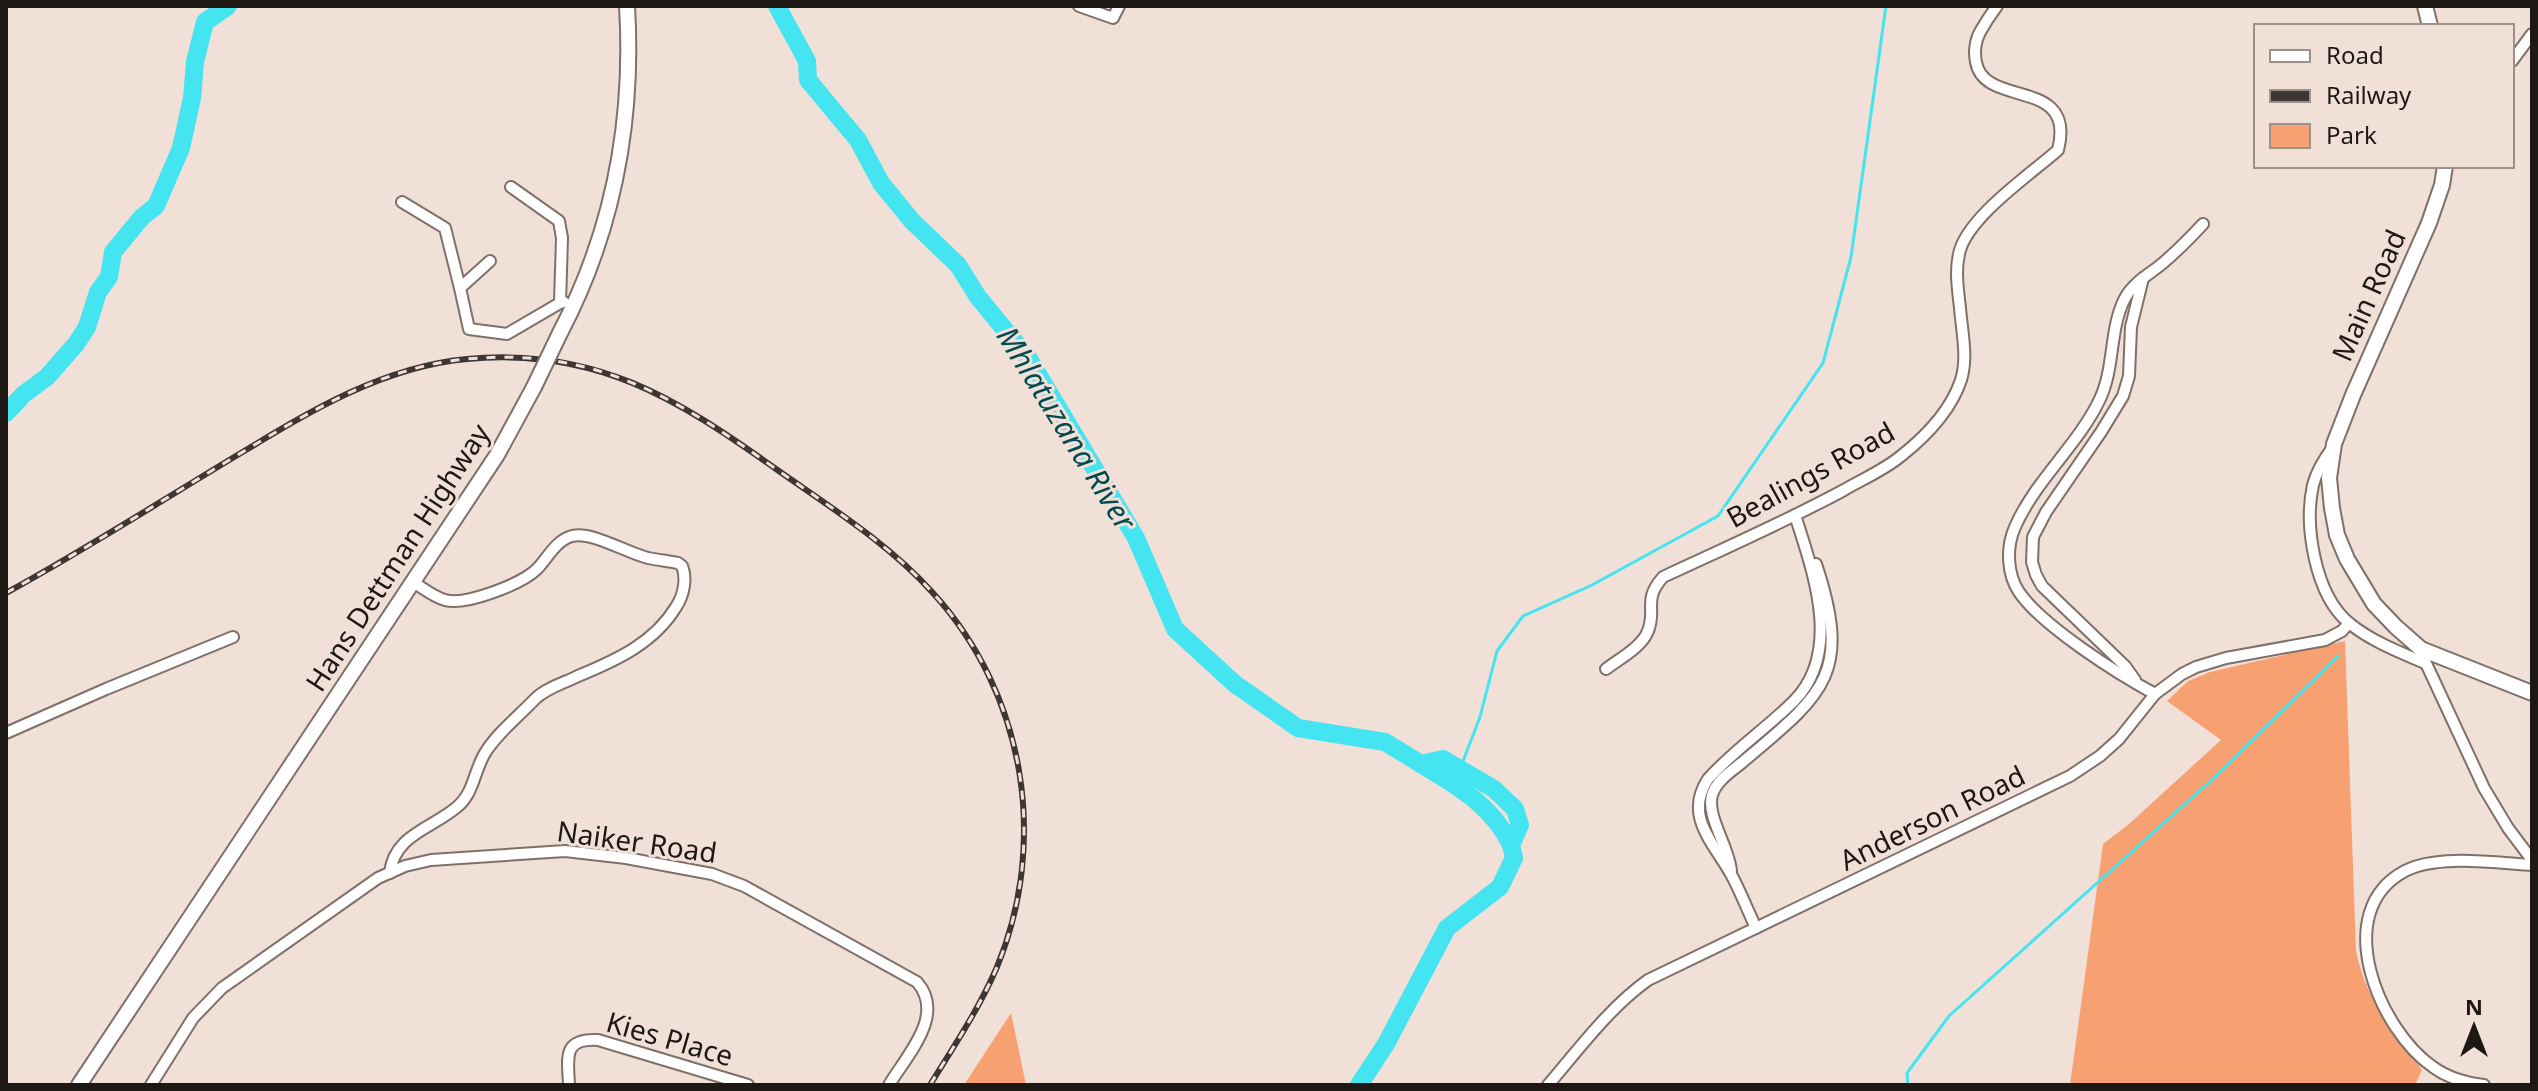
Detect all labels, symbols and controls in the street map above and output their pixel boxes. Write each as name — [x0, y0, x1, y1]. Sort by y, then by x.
legend — [2254, 24, 2514, 168]
text: Road — [2326, 38, 2384, 71]
text: Railway — [2326, 78, 2412, 111]
text: Park — [2326, 118, 2377, 151]
street label: Main Road — [2322, 223, 2414, 367]
water label: Mhlatuzana River — [988, 318, 1147, 539]
street label: Bealings Road — [1719, 412, 1901, 536]
street label: Hans Dettman Highway — [296, 415, 498, 698]
street label: Anderson Road — [1833, 756, 2031, 878]
street label: Naiker Road — [555, 811, 719, 871]
north arrow — [2434, 987, 2514, 1067]
text: N — [2465, 991, 2483, 1021]
street label: Kies Place — [602, 1002, 738, 1074]

